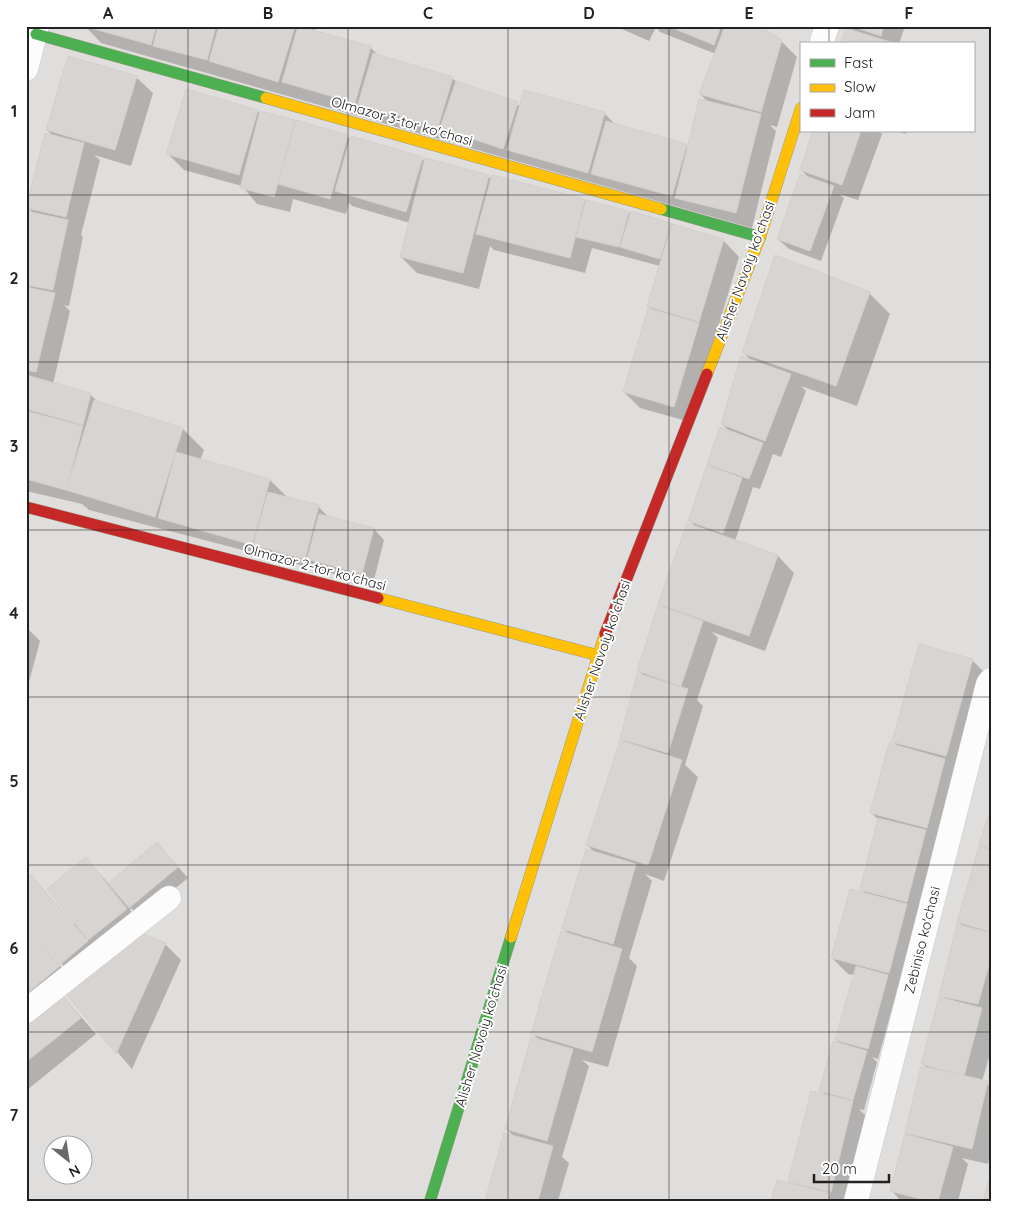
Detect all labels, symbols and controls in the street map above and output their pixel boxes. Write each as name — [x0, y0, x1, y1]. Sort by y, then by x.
text: A — [103, 3, 114, 23]
text: B — [263, 3, 273, 23]
text: C — [423, 3, 433, 23]
text: D — [583, 3, 595, 23]
text: E — [744, 3, 754, 23]
text: F — [905, 3, 914, 23]
legend — [800, 42, 974, 132]
text: Fast — [844, 53, 873, 72]
text: Slow — [844, 77, 876, 96]
street label: Olmazor 3-tor ko'chasi — [329, 92, 475, 150]
text: 1 — [11, 101, 17, 121]
text: Jam — [844, 103, 875, 122]
street label: Alisher Navoiy ko'chasi — [711, 199, 779, 343]
text: 2 — [9, 268, 19, 288]
text: 3 — [10, 436, 18, 456]
street label: Olmazor 2-tor ko'chasi — [242, 539, 388, 595]
street label: Alisher Navoiy ko'chasi — [569, 577, 635, 723]
text: 4 — [9, 603, 19, 623]
text: 5 — [9, 771, 19, 791]
street label: Zebiniso ko'chasi — [900, 885, 944, 995]
text: 6 — [10, 938, 19, 958]
street label: Alisher Navoiy ko'chasi — [451, 963, 511, 1109]
text: 7 — [10, 1105, 19, 1125]
north arrow — [42, 1134, 92, 1184]
scale bar — [814, 1152, 890, 1184]
text: 20 m — [822, 1159, 857, 1178]
text: N — [66, 1161, 83, 1182]

